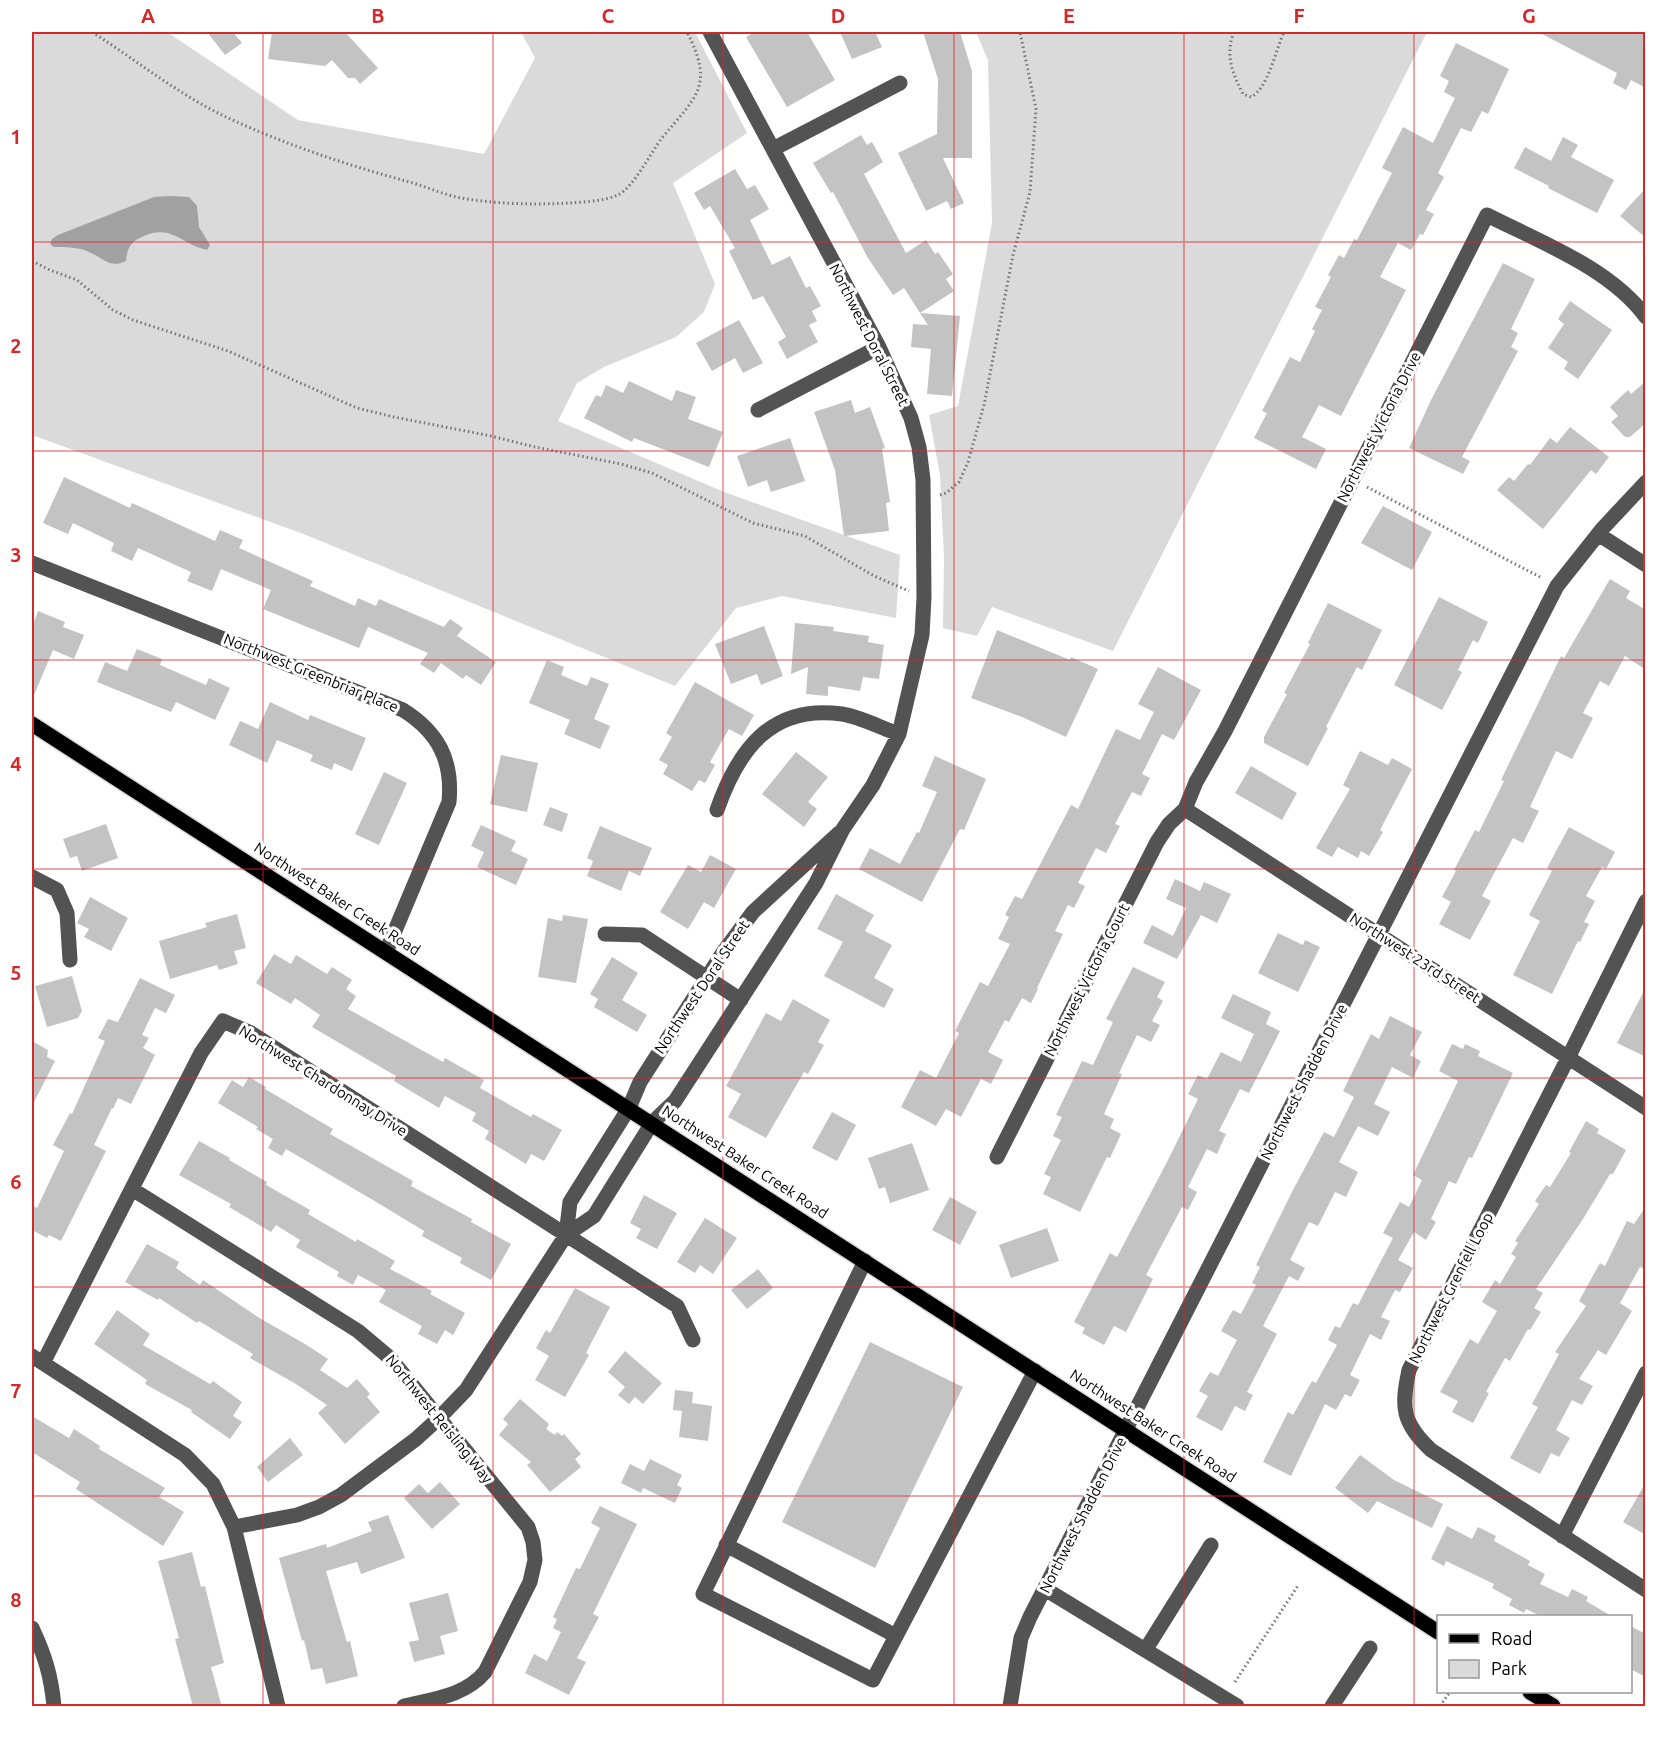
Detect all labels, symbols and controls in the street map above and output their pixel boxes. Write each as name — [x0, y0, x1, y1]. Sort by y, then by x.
text: A — [141, 4, 155, 27]
text: B — [371, 4, 385, 27]
text: C — [602, 4, 615, 27]
text: D — [831, 4, 845, 27]
text: E — [1063, 4, 1075, 27]
text: F — [1293, 4, 1305, 27]
text: G — [1522, 4, 1536, 27]
text: 1 — [10, 125, 22, 148]
street label: Northwest Doral Street — [826, 261, 913, 409]
text: 2 — [10, 334, 22, 357]
street label: Northwest Victoria Drive — [1333, 349, 1424, 505]
text: 3 — [10, 543, 22, 566]
street label: Northwest Greenbriar Place — [221, 630, 401, 715]
text: 4 — [10, 752, 22, 775]
street label: Northwest Baker Creek Road — [251, 839, 423, 959]
street label: Northwest Victoria Court — [1041, 900, 1133, 1059]
street label: Northwest 23rd Street — [1347, 909, 1484, 1006]
street label: Northwest Doral Street — [651, 917, 753, 1057]
text: 5 — [10, 961, 22, 984]
street label: Northwest Shadden Drive — [1257, 1001, 1350, 1163]
street label: Northwest Chardonnay Drive — [236, 1022, 410, 1139]
street label: Northwest Baker Creek Road — [659, 1102, 831, 1222]
text: 6 — [10, 1170, 22, 1193]
street label: Northwest Grenfell Loop — [1405, 1209, 1496, 1366]
street label: Northwest Reisling Way — [382, 1351, 496, 1486]
street label: Northwest Baker Creek Road — [1067, 1366, 1239, 1486]
text: 7 — [10, 1379, 22, 1402]
street label: Northwest Shadden Drive — [1036, 1434, 1129, 1596]
text: 8 — [10, 1588, 22, 1611]
legend — [1437, 1615, 1632, 1693]
text: Road — [1491, 1628, 1533, 1648]
text: Park — [1491, 1658, 1527, 1678]

